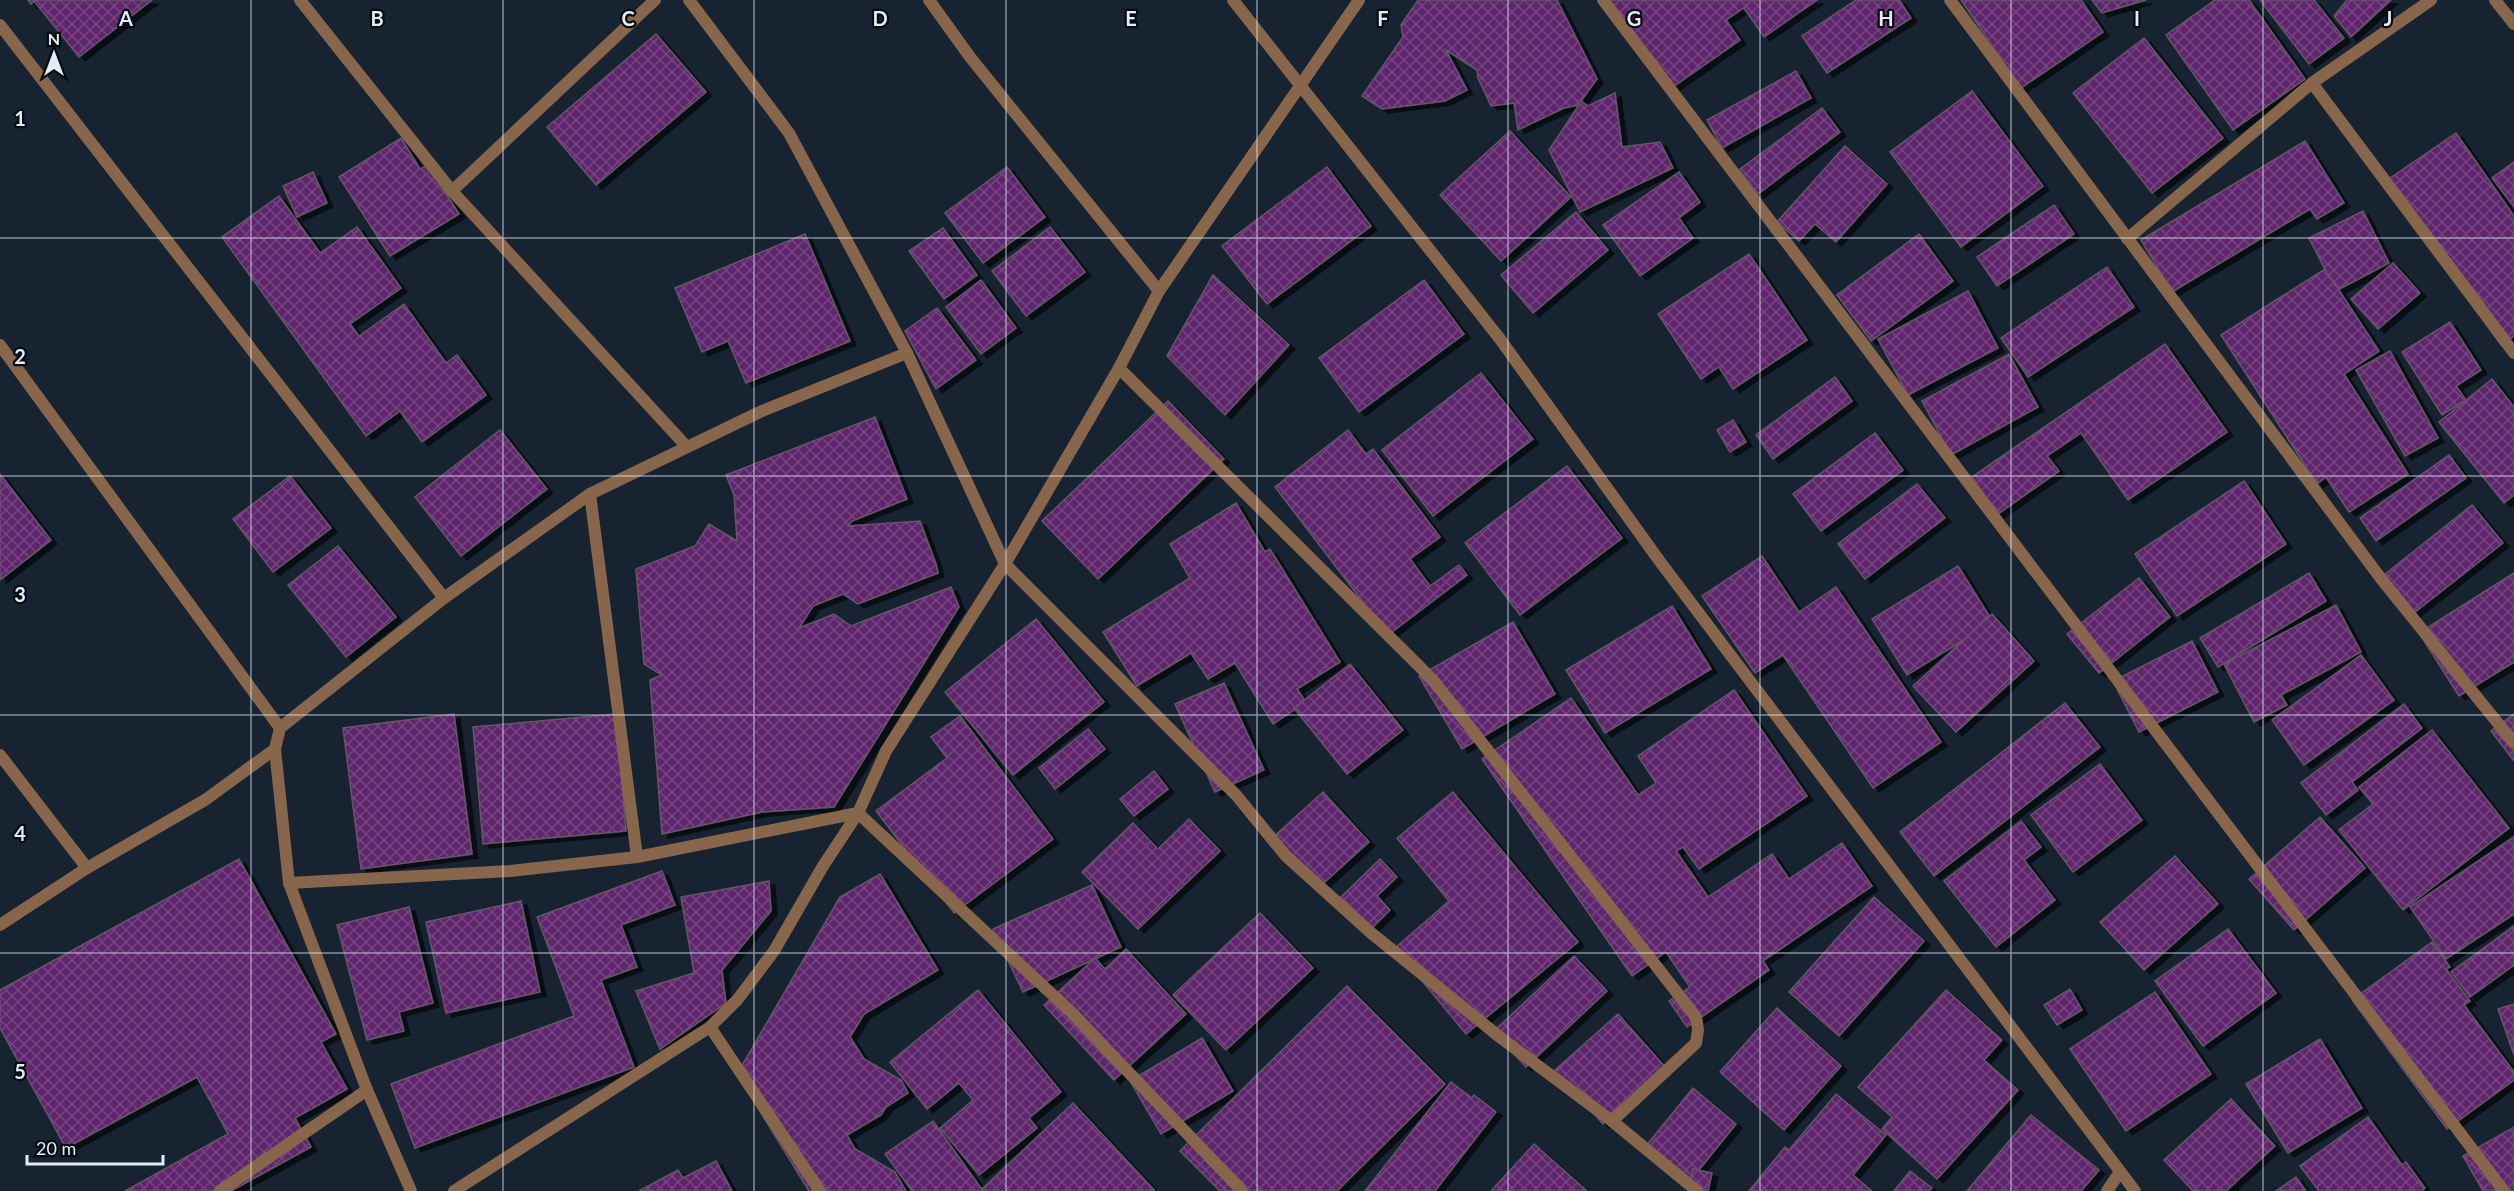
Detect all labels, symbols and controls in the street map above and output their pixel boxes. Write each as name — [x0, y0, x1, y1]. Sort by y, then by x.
text: A — [118, 6, 133, 30]
text: B — [370, 6, 384, 30]
text: C — [621, 6, 635, 30]
text: D — [872, 6, 888, 30]
text: E — [1125, 6, 1137, 30]
text: F — [1377, 6, 1389, 30]
text: G — [1627, 6, 1641, 30]
text: H — [1878, 6, 1894, 30]
text: I — [2134, 6, 2140, 30]
text: J — [2384, 6, 2392, 30]
north arrow — [24, 24, 84, 84]
text: N — [48, 29, 60, 48]
text: 1 — [14, 106, 26, 130]
text: 2 — [14, 344, 26, 368]
text: 3 — [14, 582, 26, 606]
text: 4 — [14, 821, 26, 845]
text: 5 — [14, 1059, 26, 1083]
scale bar — [27, 1128, 164, 1166]
text: 20 m — [36, 1137, 76, 1159]

